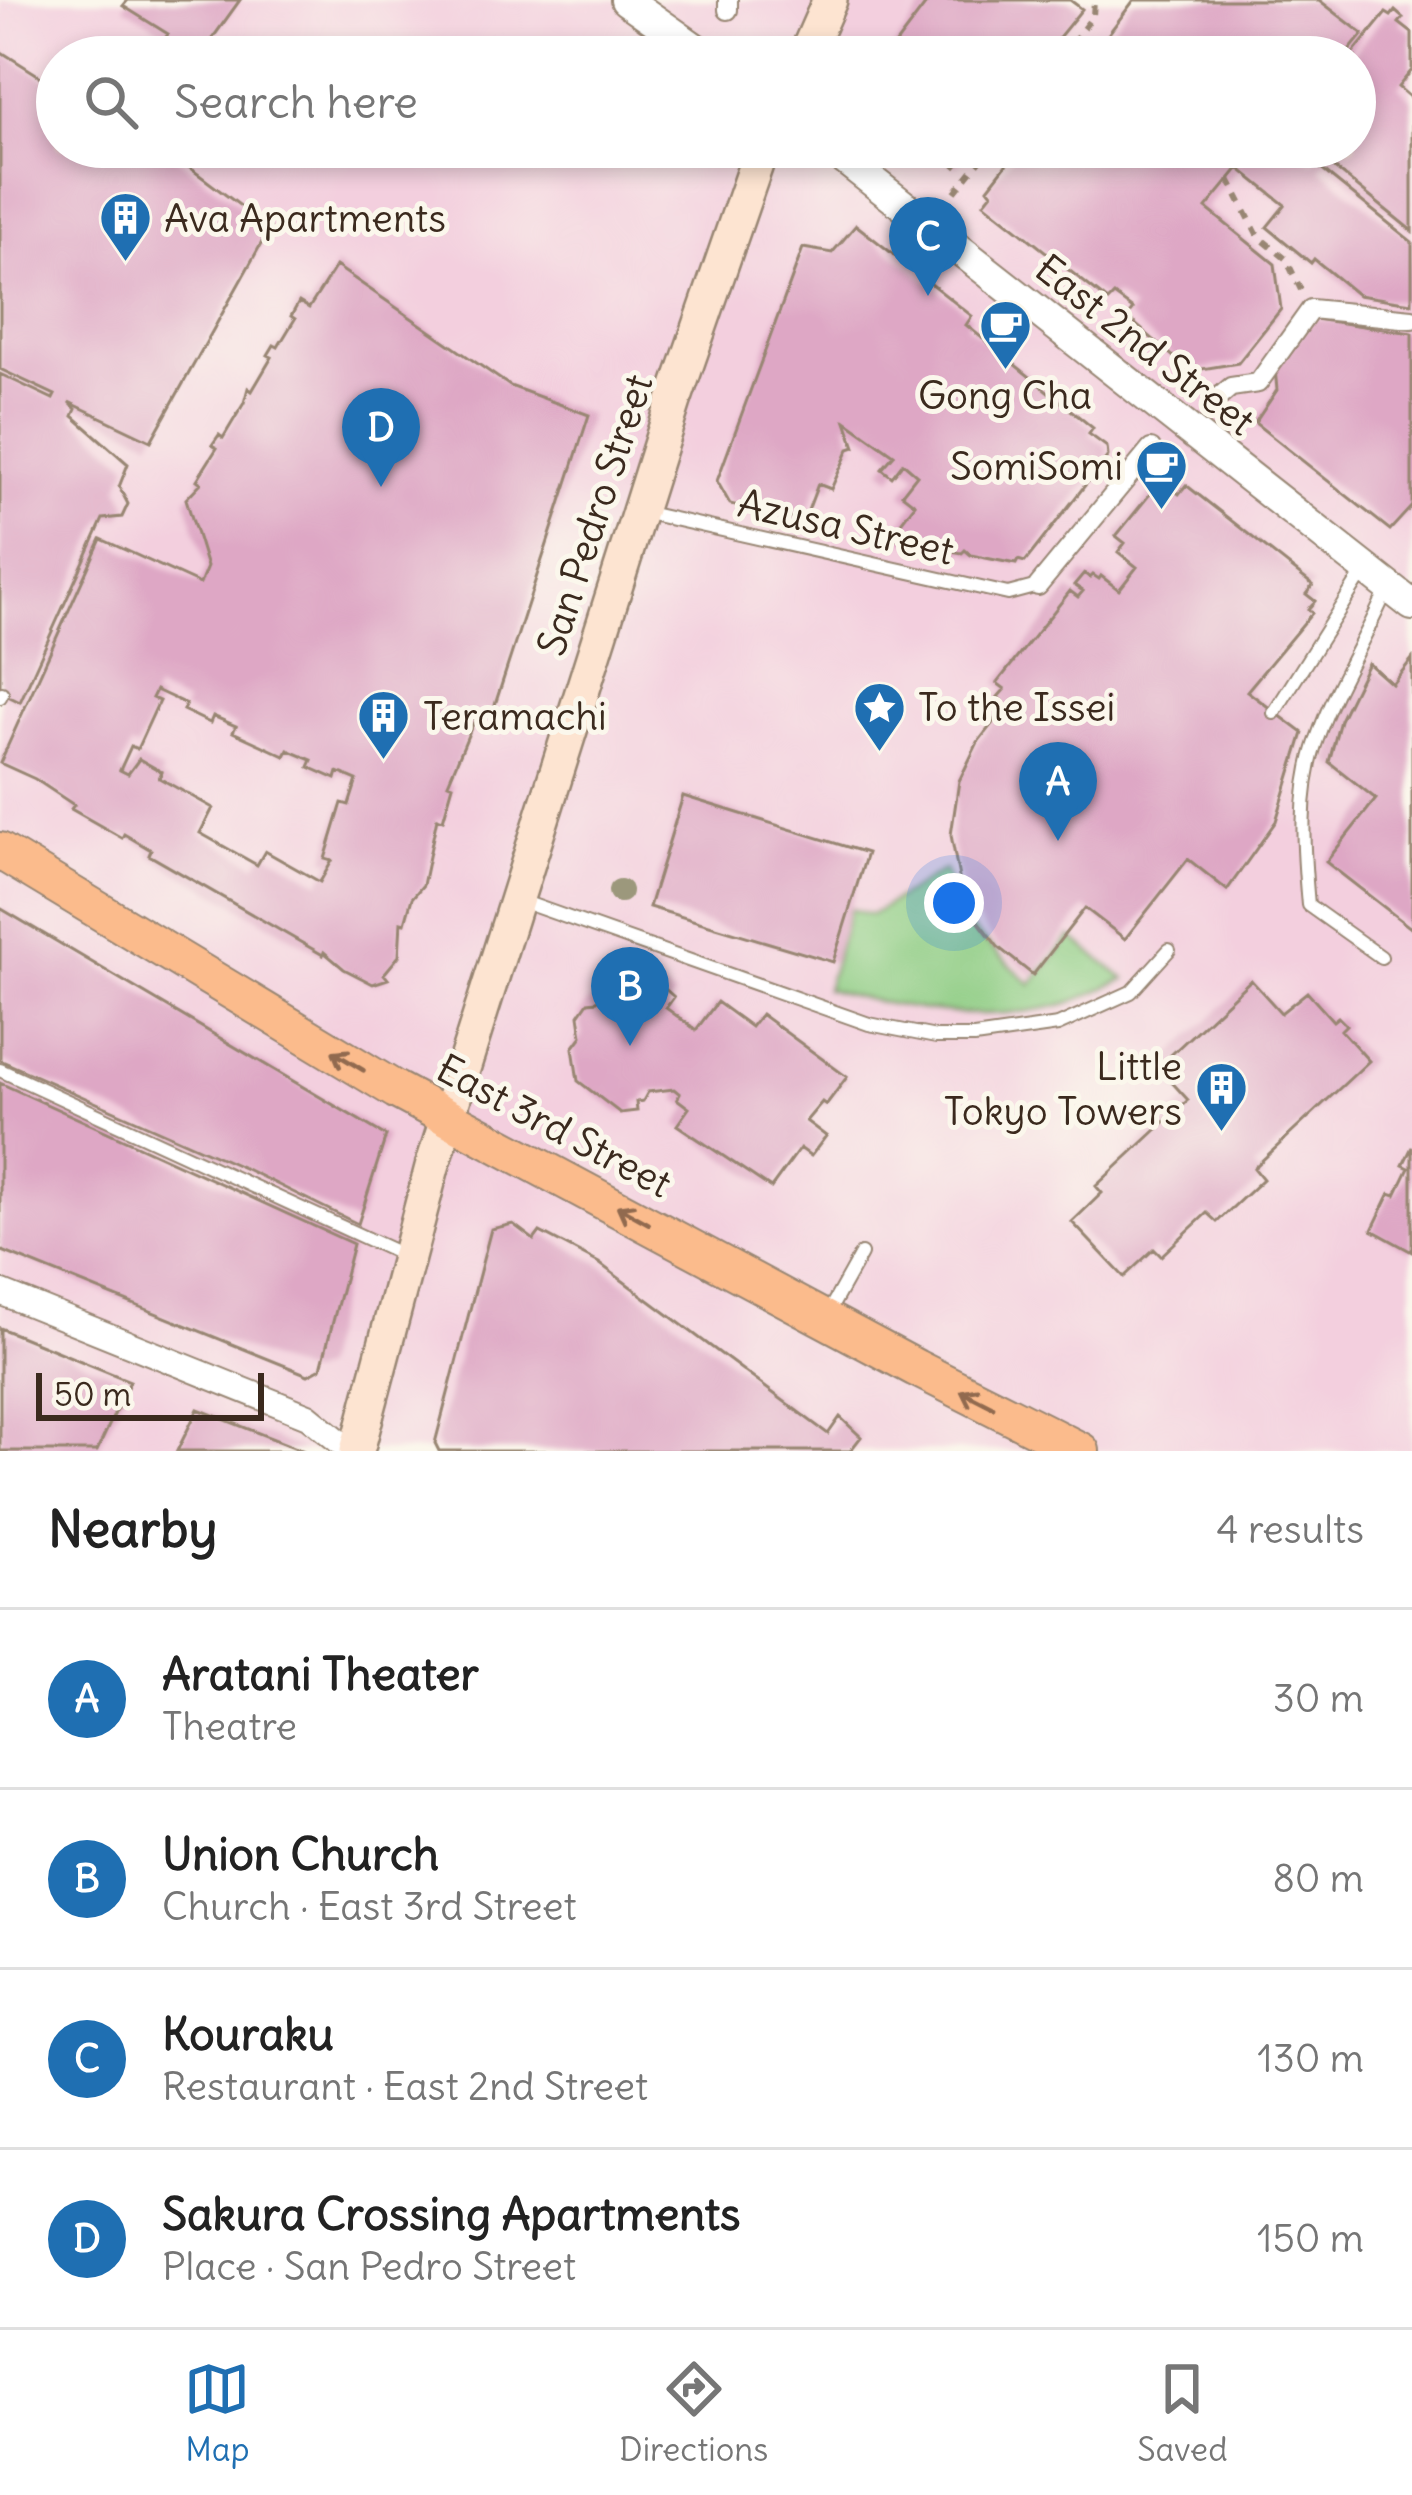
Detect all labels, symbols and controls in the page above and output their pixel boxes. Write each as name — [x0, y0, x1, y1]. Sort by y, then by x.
search box — [36, 36, 1376, 168]
icon: search — [78, 69, 144, 135]
text: Search here — [174, 74, 418, 130]
building icon: Ava Apartments — [97, 190, 153, 264]
place label: Ava Apartments — [164, 194, 446, 243]
pin: C — [889, 197, 967, 296]
street label: East 2nd Street — [1025, 244, 1265, 446]
cafe icon: Gong Cha — [977, 297, 1033, 371]
street label: San Pedro Street — [526, 368, 664, 662]
place label: Gong Cha — [918, 371, 1092, 420]
pin: D — [342, 388, 420, 487]
cafe icon: SomiSomi — [1134, 438, 1190, 512]
place label: SomiSomi — [950, 442, 1123, 491]
street label: Azusa Street — [733, 478, 959, 576]
place icon: To the Issei — [851, 679, 907, 753]
place label: To the Issei — [918, 683, 1115, 732]
building icon: Teramachi — [356, 688, 412, 762]
place label: Teramachi — [423, 692, 607, 741]
pin: A — [1019, 742, 1097, 841]
your location — [924, 873, 984, 933]
pin: B — [591, 947, 669, 1046]
place label: Little Tokyo Towers — [944, 1042, 1182, 1136]
street label: East 3rd Street — [428, 1044, 680, 1208]
one-way arrow — [331, 1048, 366, 1072]
building icon: Little Tokyo Towers — [1193, 1060, 1249, 1134]
one-way arrow — [616, 1203, 651, 1226]
scale bar — [36, 1367, 264, 1420]
text: 50 m — [54, 1373, 131, 1415]
one-way arrow — [959, 1386, 995, 1409]
text: Nearby — [48, 1497, 217, 1561]
text: 4 results — [1216, 1505, 1364, 1554]
text: Aratani Theater — [162, 1646, 479, 1702]
text: A — [74, 1674, 100, 1723]
text: 30 m — [1273, 1674, 1364, 1723]
text: Theatre — [162, 1702, 297, 1751]
text: Union Church — [162, 1826, 439, 1882]
text: B — [74, 1854, 100, 1903]
text: 80 m — [1272, 1854, 1364, 1903]
text: Church · East 3rd Street — [162, 1882, 577, 1931]
text: Kouraku — [162, 2006, 334, 2062]
text: C — [74, 2034, 100, 2083]
text: 130 m — [1257, 2034, 1364, 2083]
text: Restaurant · East 2nd Street — [162, 2062, 648, 2111]
text: Sakura Crossing Apartments — [162, 2186, 740, 2242]
text: D — [73, 2214, 101, 2263]
text: 150 m — [1257, 2214, 1364, 2263]
text: Place · San Pedro Street — [162, 2242, 576, 2291]
tab: Map — [184, 2356, 250, 2470]
tab: Directions — [619, 2356, 768, 2470]
tab: Saved — [1137, 2356, 1228, 2470]

